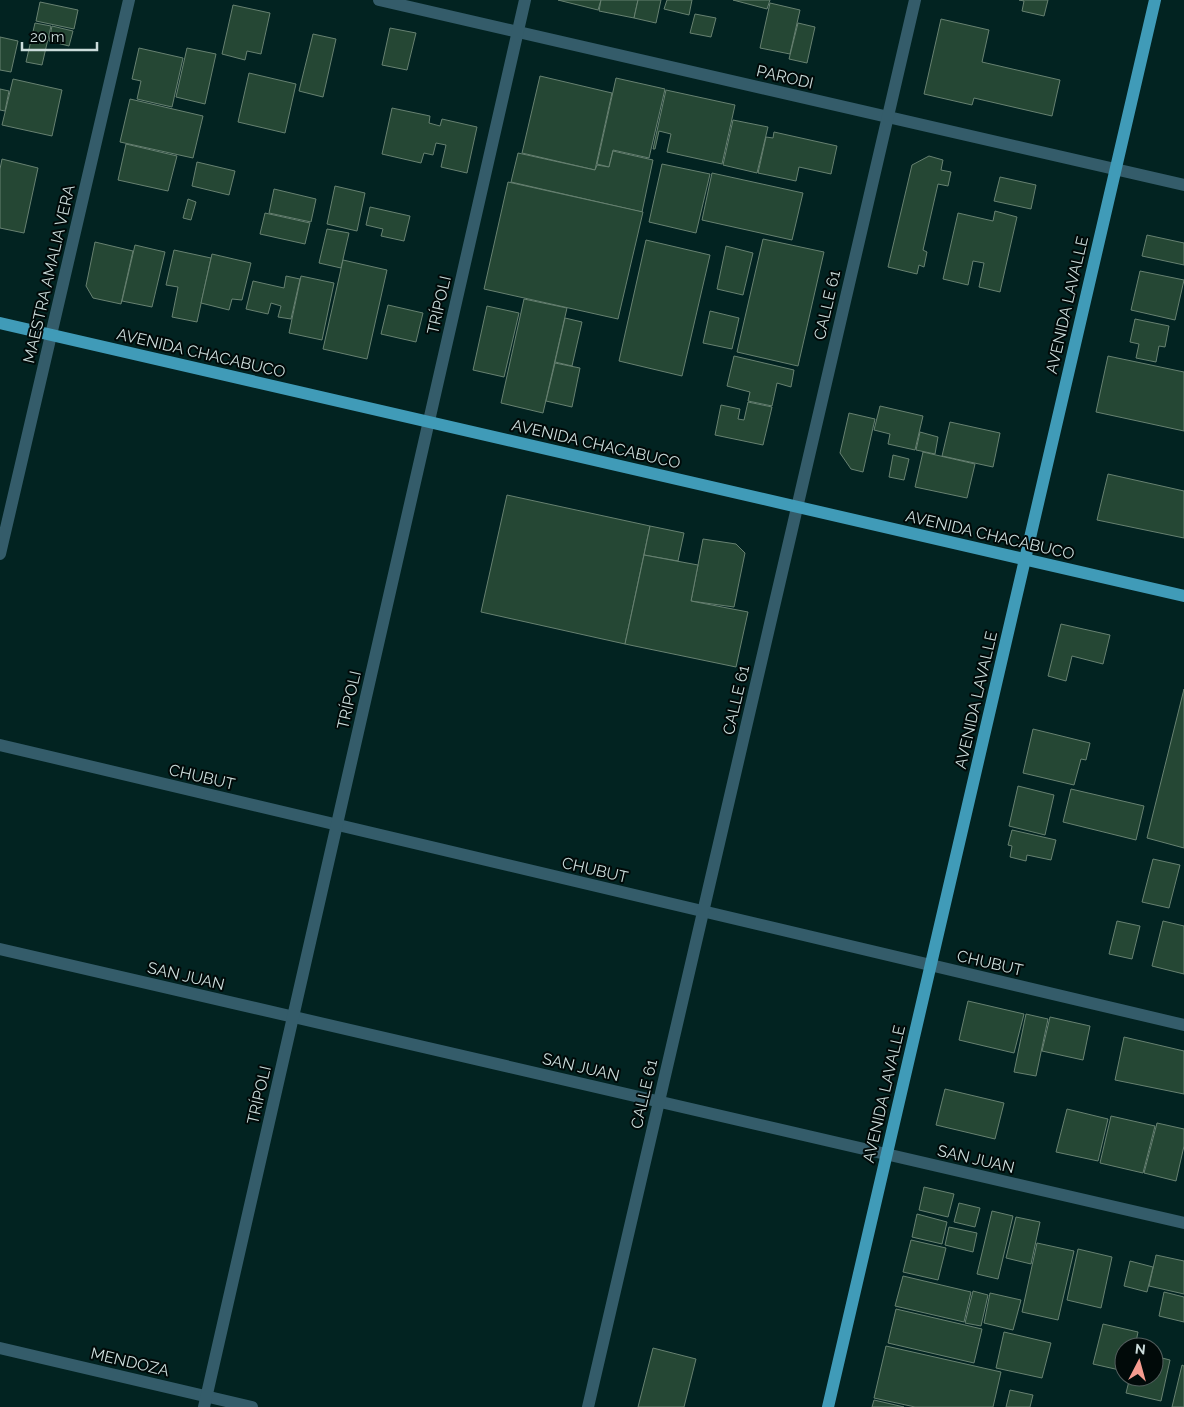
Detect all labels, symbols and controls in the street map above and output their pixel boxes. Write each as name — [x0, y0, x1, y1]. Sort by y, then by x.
scale bar — [22, 20, 98, 52]
text: 20 m — [30, 28, 65, 46]
street label: PARODI — [755, 61, 815, 93]
street label: MAESTRA AMALIA VERA — [19, 183, 79, 365]
street label: AVENIDA LAVALLE — [1042, 234, 1092, 376]
street label: CALLE 61 — [810, 268, 844, 342]
street label: TRÍPOLI — [422, 274, 455, 336]
street label: AVENIDA CHACABUCO — [115, 324, 287, 382]
street label: AVENIDA CHACABUCO — [510, 415, 682, 473]
street label: AVENIDA CHACABUCO — [904, 506, 1076, 564]
street label: AVENIDA LAVALLE — [951, 629, 1001, 771]
street label: CALLE 61 — [719, 663, 753, 737]
street label: TRÍPOLI — [332, 669, 365, 731]
street label: CHUBUT — [167, 760, 237, 794]
street label: CHUBUT — [560, 853, 630, 887]
street label: CHUBUT — [955, 946, 1025, 980]
street label: SAN JUAN — [145, 958, 227, 994]
street label: AVENIDA LAVALLE — [859, 1023, 909, 1165]
street label: SAN JUAN — [540, 1049, 622, 1085]
street label: CALLE 61 — [627, 1057, 661, 1131]
street label: TRÍPOLI — [242, 1064, 275, 1126]
street label: SAN JUAN — [935, 1141, 1017, 1177]
north arrow — [1114, 1337, 1164, 1387]
text: N — [1134, 1341, 1147, 1358]
street label: MENDOZA — [89, 1344, 171, 1380]

